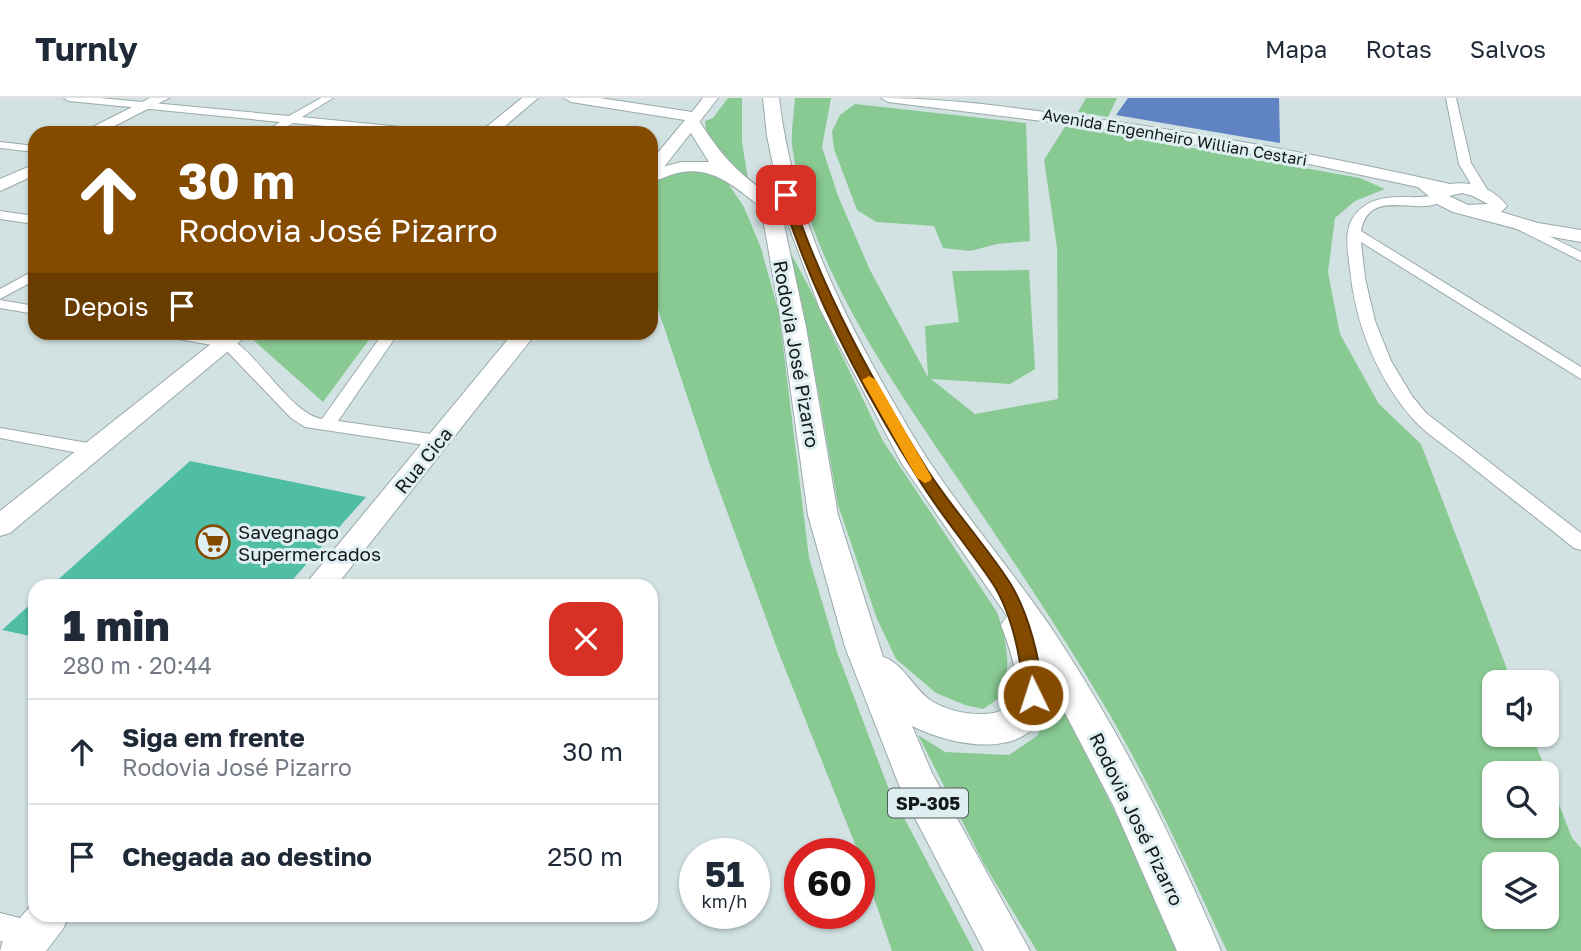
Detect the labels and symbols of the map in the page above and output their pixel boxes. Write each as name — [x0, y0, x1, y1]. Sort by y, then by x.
street label: Avenida Engenheiro Willian Cestari — [1041, 104, 1309, 170]
pin — [756, 165, 816, 225]
street label: Rodovia José Pizarro — [769, 259, 825, 449]
street label: Rua Cica — [389, 422, 457, 498]
place label: Savegnago Supermercados — [238, 520, 381, 565]
supermarket icon: Savegnago Supermercados — [194, 523, 232, 561]
position arrow — [996, 658, 1070, 732]
street label: Rodovia José Pizarro — [1085, 729, 1189, 909]
road number: SP-305 — [888, 788, 968, 818]
speed limit sign: 60 — [784, 838, 875, 929]

